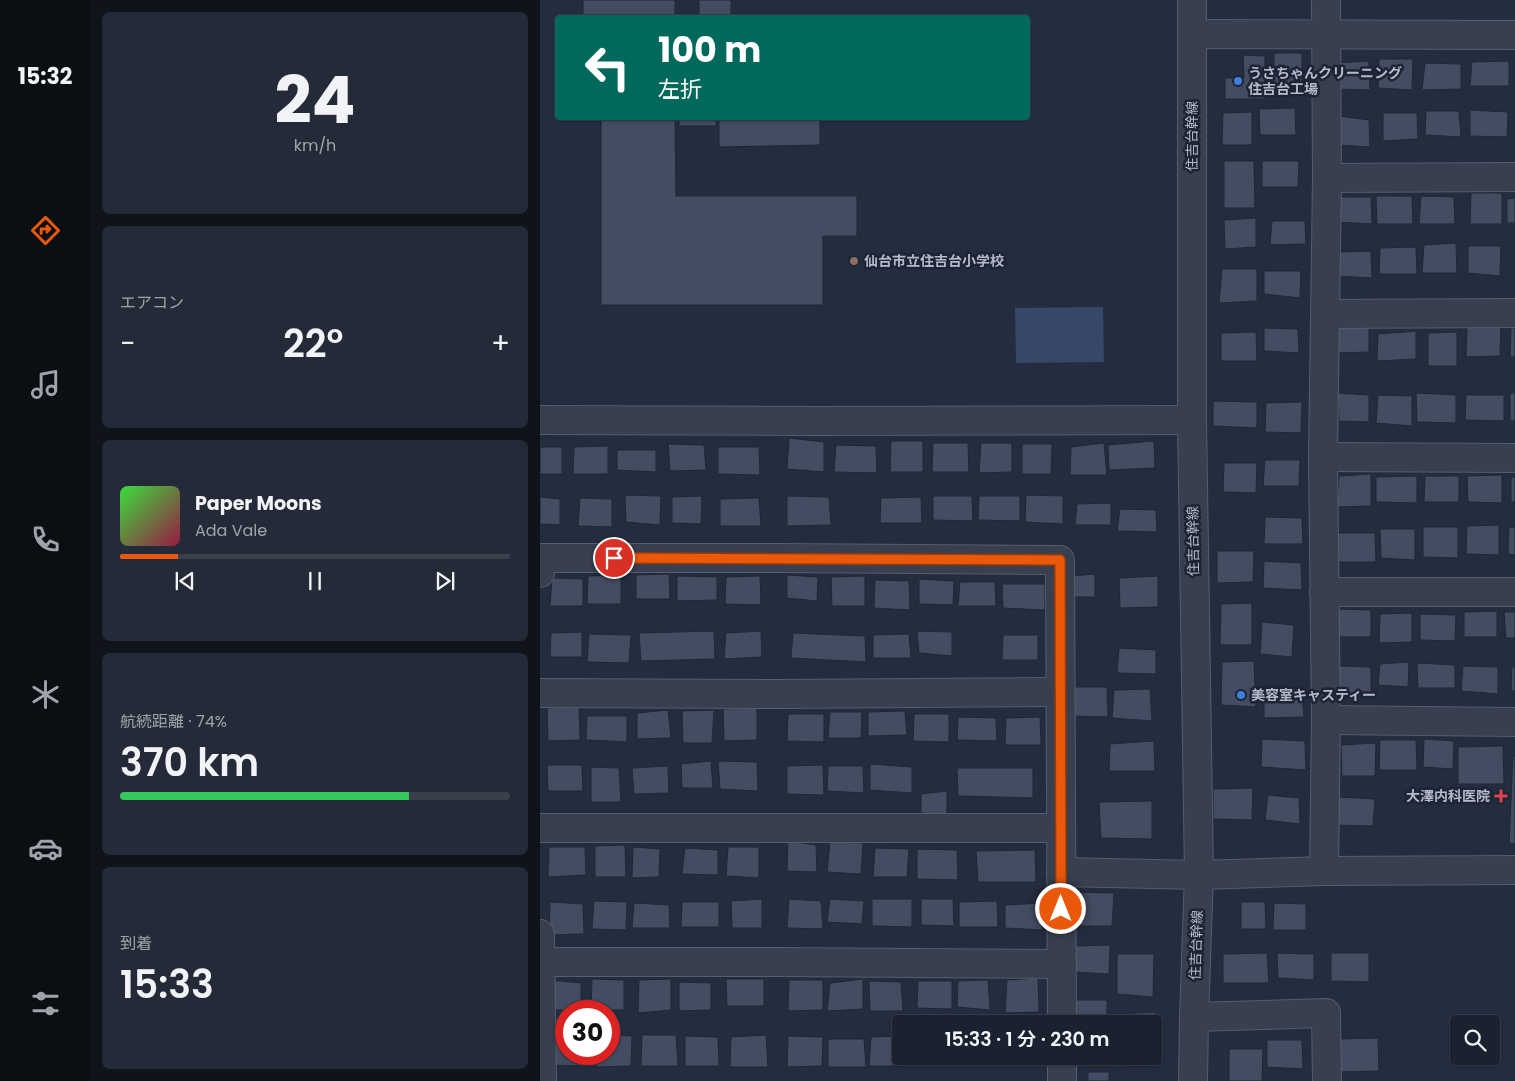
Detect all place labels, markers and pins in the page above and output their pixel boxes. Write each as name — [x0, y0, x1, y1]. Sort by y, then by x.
place label: うさちゃんクリーニング 住吉台工場 — [1248, 63, 1402, 99]
marker: うさちゃんクリーニング 住吉台工場 — [1232, 75, 1244, 87]
place label: 仙台市立住吉台小学校 — [864, 251, 1004, 271]
marker: 仙台市立住吉台小学校 — [848, 255, 860, 267]
pin — [593, 537, 635, 579]
place label: 美容室キャスティー — [1251, 685, 1376, 705]
marker: 美容室キャスティー — [1235, 689, 1247, 701]
place label: 大澤内科医院 — [1406, 786, 1490, 806]
marker: 大澤内科医院 — [1494, 789, 1508, 803]

